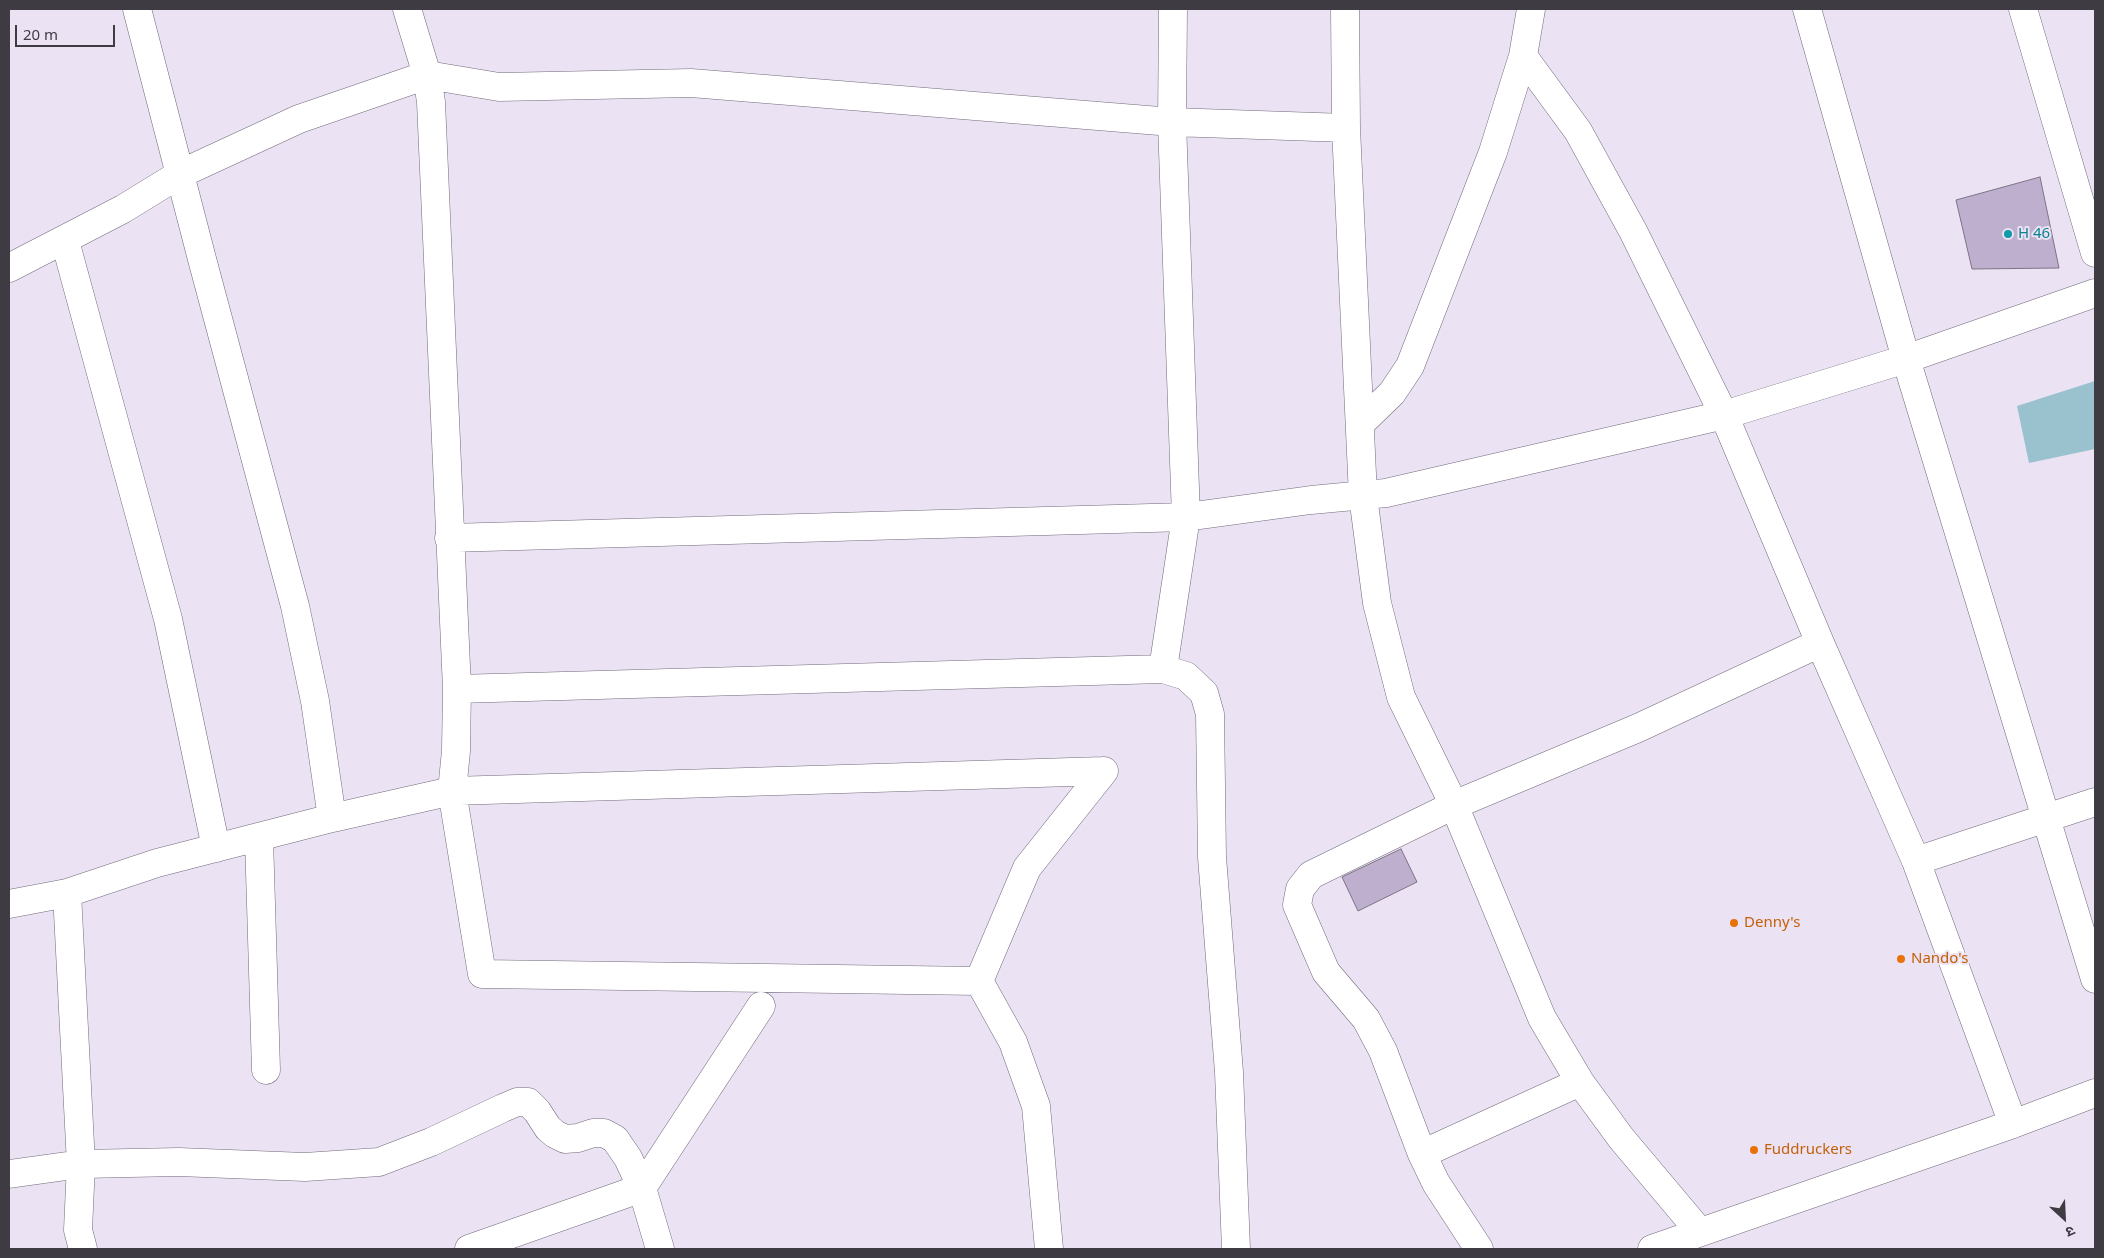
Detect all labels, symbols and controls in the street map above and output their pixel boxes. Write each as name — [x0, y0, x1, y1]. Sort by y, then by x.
scale bar — [18, 15, 118, 47]
text: 20 m — [23, 24, 58, 44]
place label: H 46 — [2018, 225, 2050, 243]
marker: H 46 — [2002, 228, 2014, 240]
place label: Denny's — [1744, 914, 1800, 932]
marker: Denny's — [1728, 917, 1740, 929]
place label: Nando's — [1911, 950, 1968, 968]
marker: Nando's — [1895, 953, 1907, 965]
place label: Fuddruckers — [1764, 1141, 1852, 1159]
marker: Fuddruckers — [1748, 1144, 1760, 1156]
north arrow — [2039, 1193, 2089, 1243]
text: उ — [2063, 1222, 2078, 1242]

